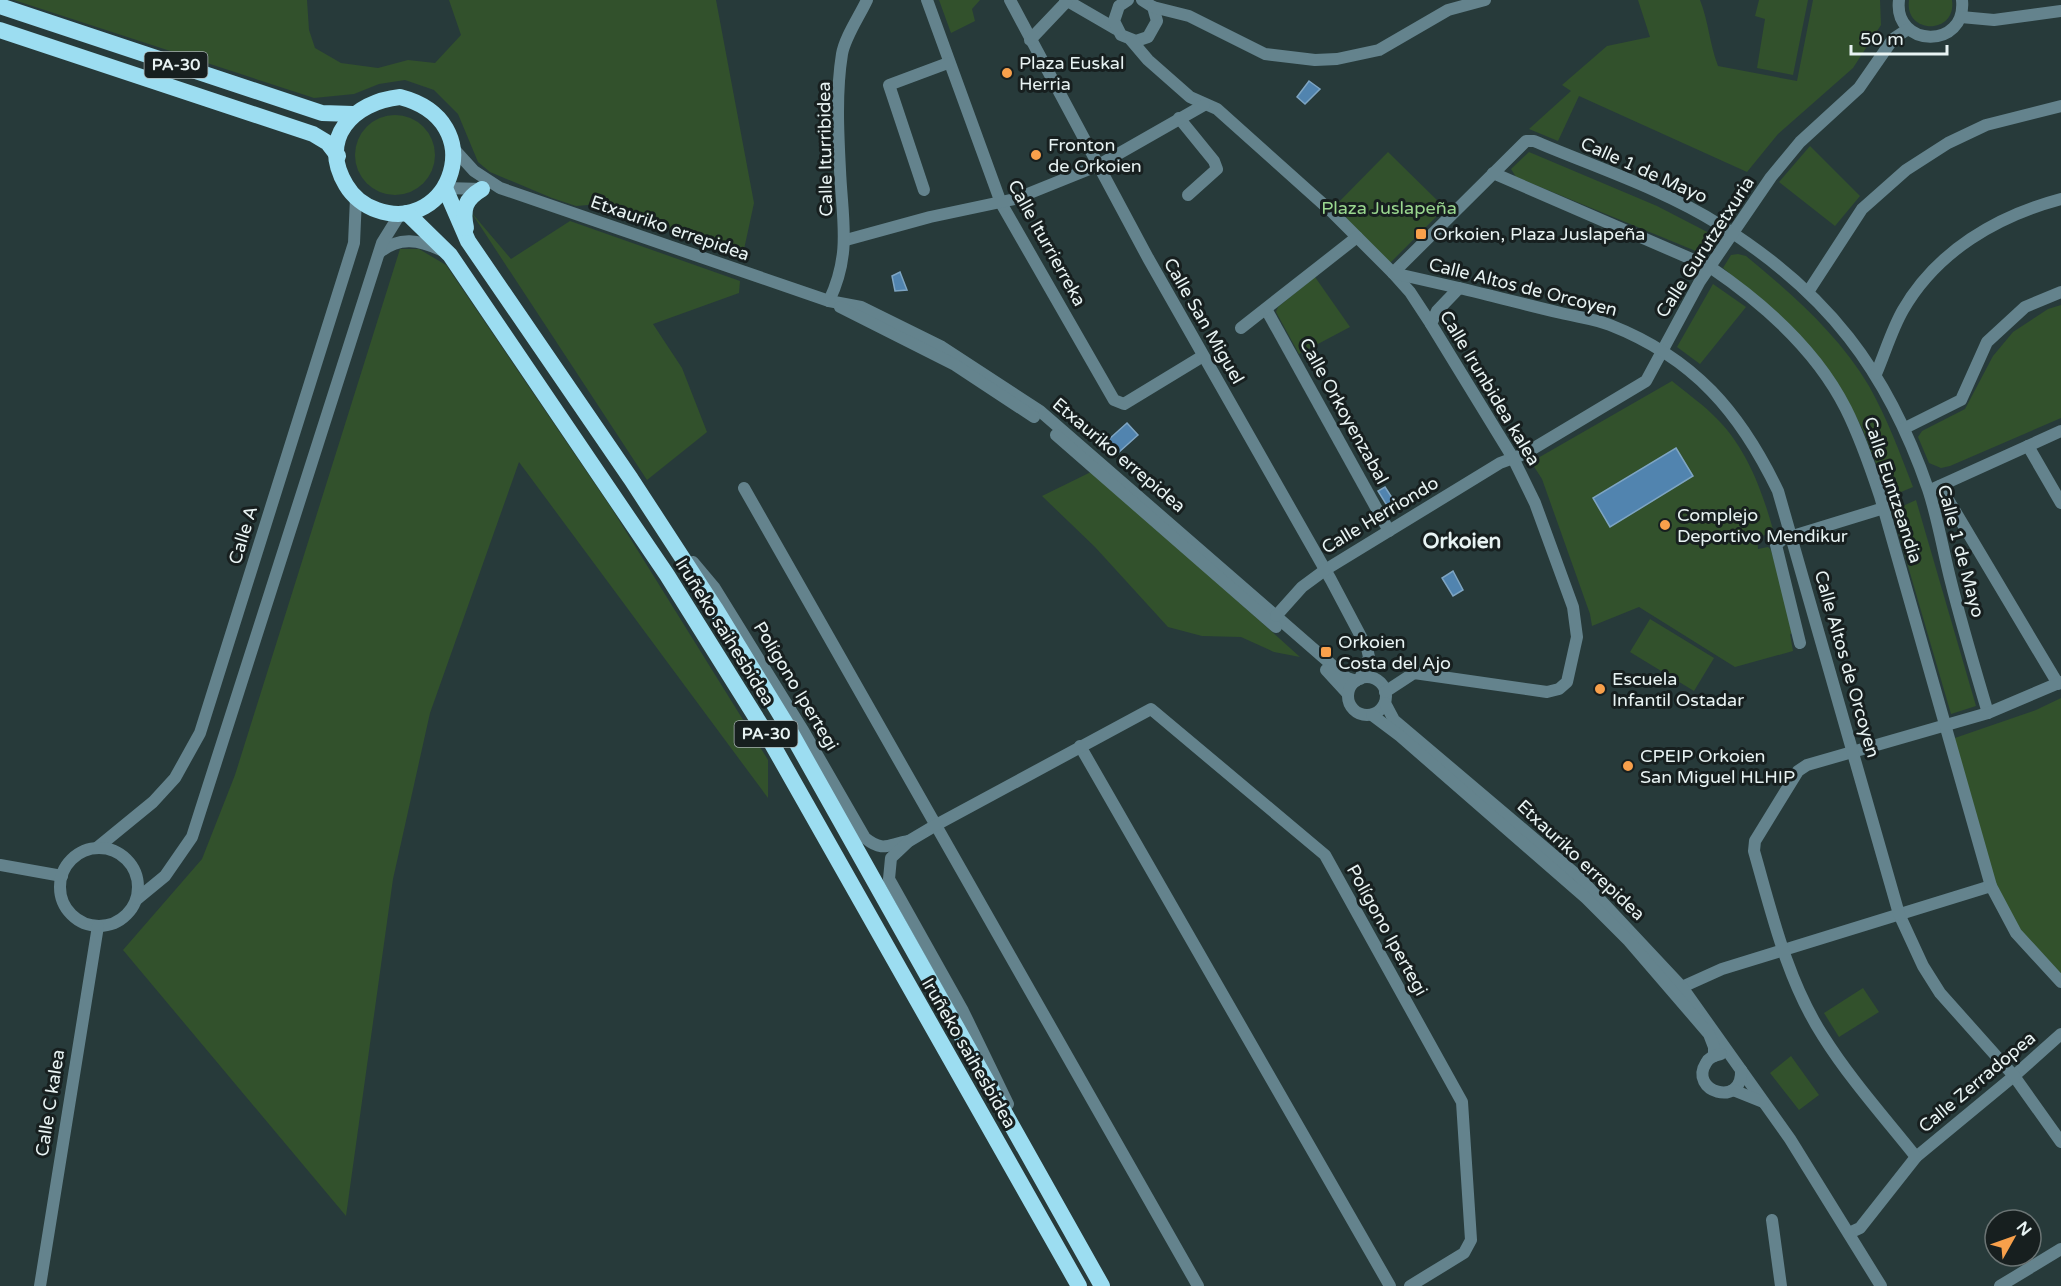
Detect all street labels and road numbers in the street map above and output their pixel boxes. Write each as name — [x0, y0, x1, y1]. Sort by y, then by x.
road number: PA-30 — [144, 52, 207, 78]
street label: Calle Iturribidea — [813, 81, 837, 217]
street label: Calle 1 de Mayo — [1577, 132, 1711, 208]
street label: Calle Gurutzetxuria — [1651, 172, 1759, 322]
street label: Calle Iturrierreka — [1003, 176, 1091, 310]
street label: Etxauriko errepidea — [588, 190, 752, 266]
street label: Calle Altos de Orcoyen — [1426, 253, 1620, 321]
street label: Calle San Miguel — [1159, 254, 1249, 388]
street label: Calle Irunbidea kalea — [1435, 306, 1545, 470]
street label: Calle Orkoyenzabal — [1295, 334, 1393, 488]
street label: Etxauriko errepidea — [1048, 393, 1190, 517]
street label: Calle Euntzeandia — [1859, 414, 1927, 566]
street label: Calle Herriondo — [1318, 471, 1442, 559]
street label: Calle 1 de Mayo — [1933, 482, 1989, 620]
street label: Calle A — [224, 503, 262, 567]
street label: Iruñeko saihesbidea — [671, 554, 779, 710]
street label: Calle Altos de Orcoyen — [1810, 568, 1884, 760]
street label: Polígono Ipertegi — [749, 617, 843, 755]
road number: PA-30 — [734, 721, 798, 747]
street label: Etxauriko errepidea — [1512, 795, 1650, 925]
street label: Polígono Ipertegi — [1342, 860, 1432, 1000]
street label: Iruñeko saihesbidea — [917, 974, 1021, 1132]
street label: Calle Zerradopea — [1914, 1027, 2040, 1137]
street label: Calle C kalea — [31, 1048, 69, 1158]

